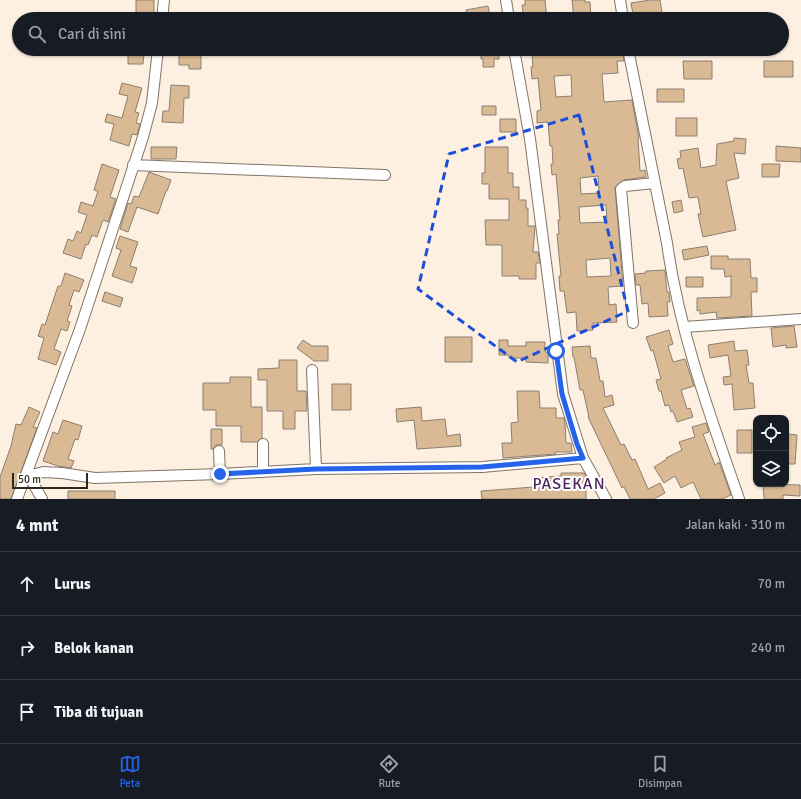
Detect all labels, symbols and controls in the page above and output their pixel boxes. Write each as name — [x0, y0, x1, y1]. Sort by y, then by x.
search box — [12, 12, 789, 56]
icon: search — [26, 23, 48, 45]
text: Cari di sini — [58, 25, 126, 43]
route start — [547, 342, 565, 360]
map controls — [753, 415, 789, 487]
button: locate — [753, 415, 789, 451]
button: layers — [753, 451, 789, 487]
route end — [211, 465, 229, 483]
scale bar — [12, 471, 88, 490]
text: 50 m — [18, 473, 41, 486]
district label: PASEKAN — [532, 474, 606, 494]
text: 4 mnt — [16, 515, 58, 536]
text: Jalan kaki · 310 m — [686, 517, 785, 533]
icon: ahead — [16, 573, 38, 595]
text: Lurus — [54, 575, 91, 593]
text: 70 m — [758, 576, 785, 592]
icon: right — [16, 637, 38, 659]
text: Belok kanan — [54, 639, 134, 657]
text: 240 m — [751, 640, 785, 656]
icon: arrive — [16, 701, 38, 723]
text: Tiba di tujuan — [54, 703, 144, 721]
tab: Peta — [119, 753, 141, 790]
tab: Rute — [378, 753, 400, 790]
tab: Disimpan — [638, 753, 682, 790]

